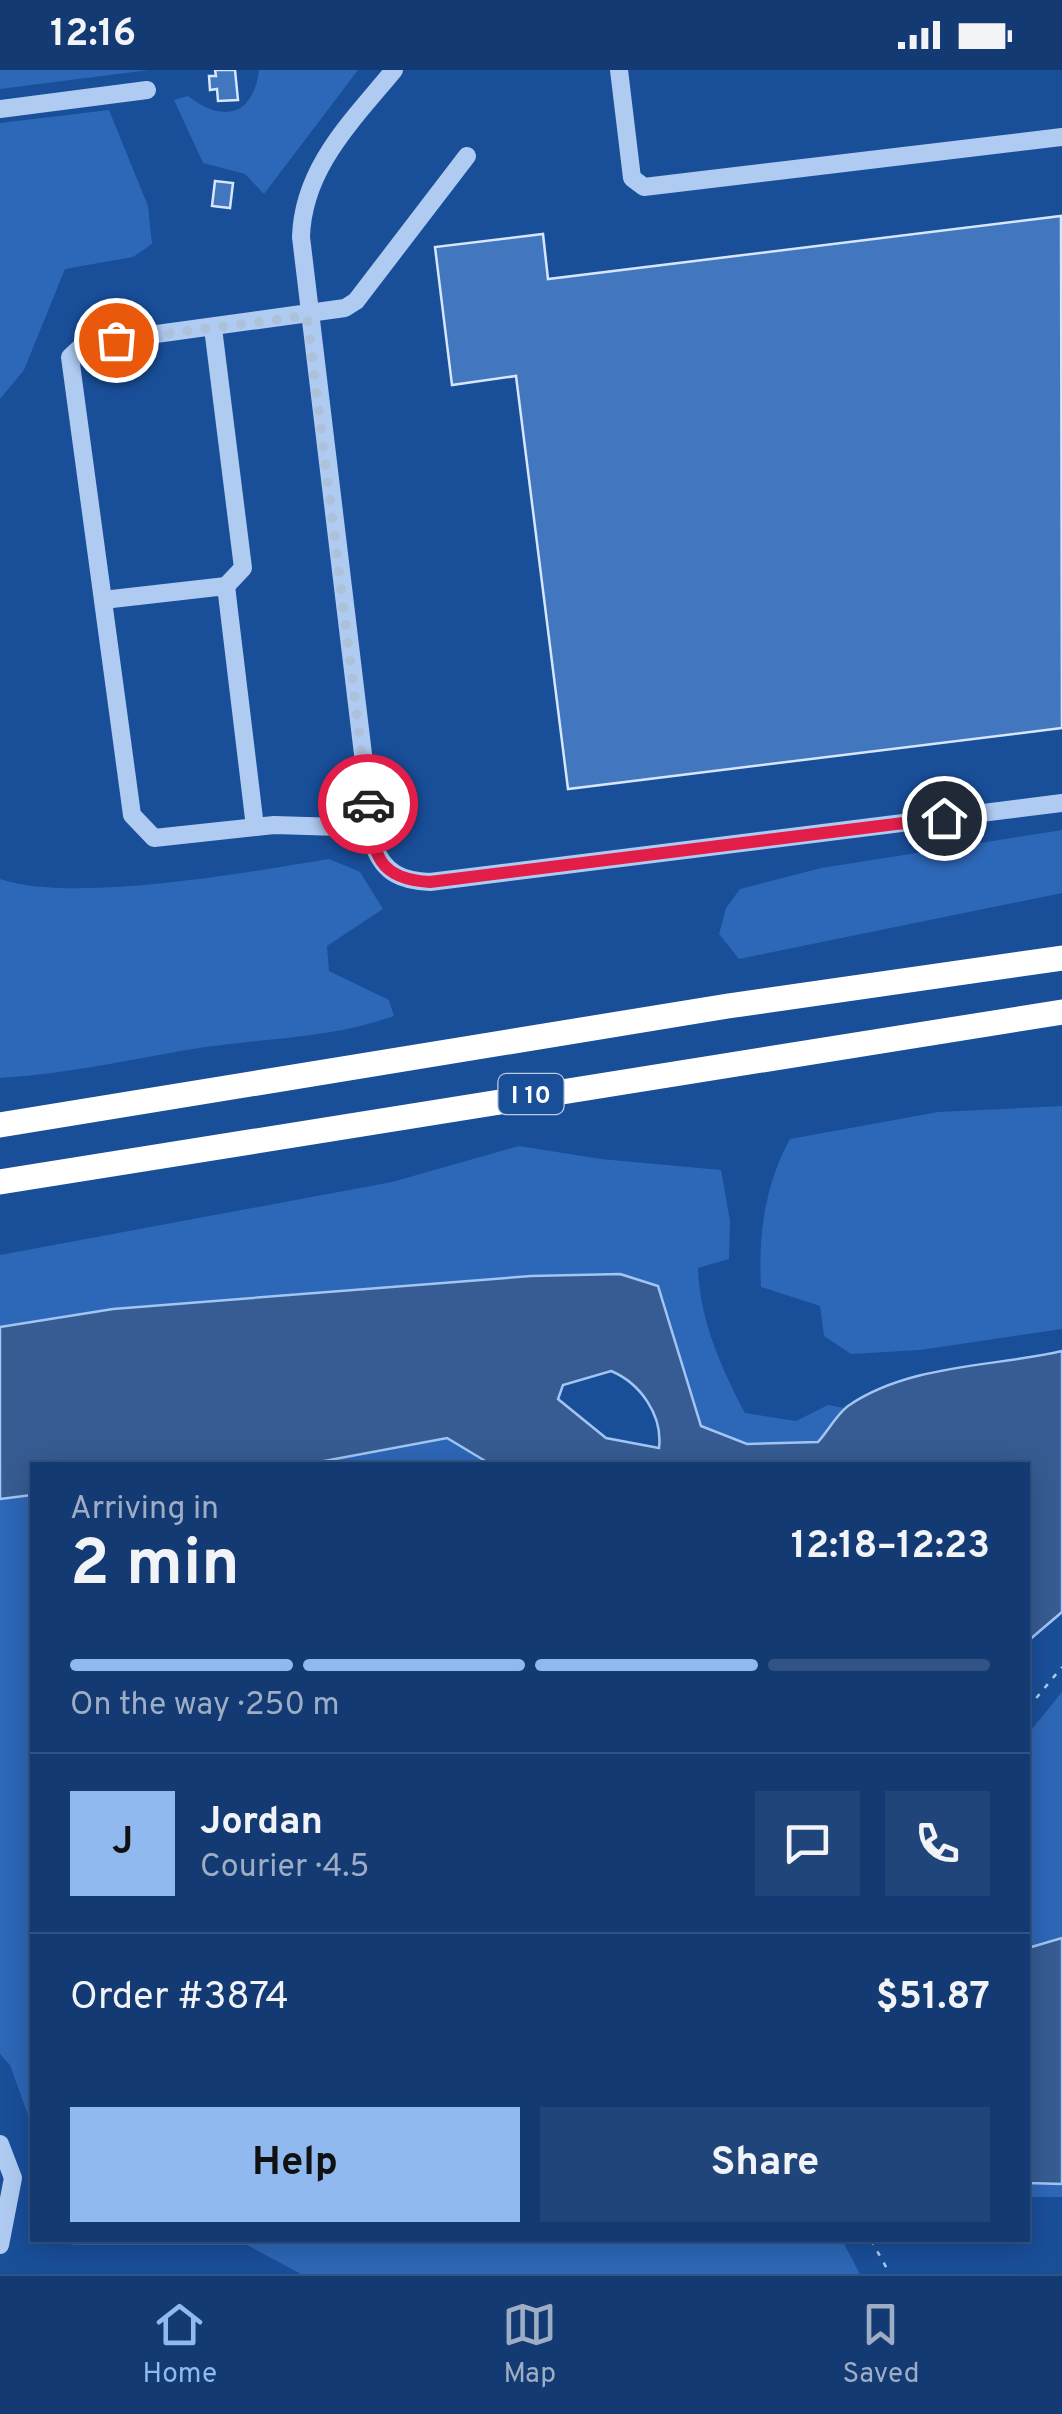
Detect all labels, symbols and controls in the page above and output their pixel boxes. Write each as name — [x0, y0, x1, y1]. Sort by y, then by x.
text: 12:16 — [50, 11, 136, 60]
pin — [74, 298, 159, 383]
icon: bag — [89, 313, 144, 368]
courier — [318, 754, 418, 854]
pin — [902, 776, 987, 861]
icon: car — [341, 777, 396, 832]
icon: home — [917, 791, 972, 846]
road number: I 10 — [498, 1074, 564, 1114]
text: Arriving in — [70, 1490, 219, 1530]
text: 12:18–12:23 — [791, 1523, 990, 1572]
text: 2 min — [70, 1526, 240, 1608]
text: On the way · 250 m — [70, 1686, 340, 1726]
button: chat — [755, 1791, 860, 1896]
button: phone — [885, 1791, 990, 1896]
text: Jordan — [200, 1799, 323, 1848]
text: J — [112, 1819, 133, 1868]
text: Courier · 4.5 — [200, 1848, 369, 1888]
text: Order #3874 — [70, 1974, 289, 2023]
text: $51.87 — [876, 1974, 990, 2023]
button: Help — [70, 2107, 520, 2222]
button: Share — [540, 2107, 990, 2222]
tab: Home — [143, 2297, 217, 2393]
tab: Map — [502, 2297, 557, 2393]
tab: Saved — [842, 2297, 919, 2393]

